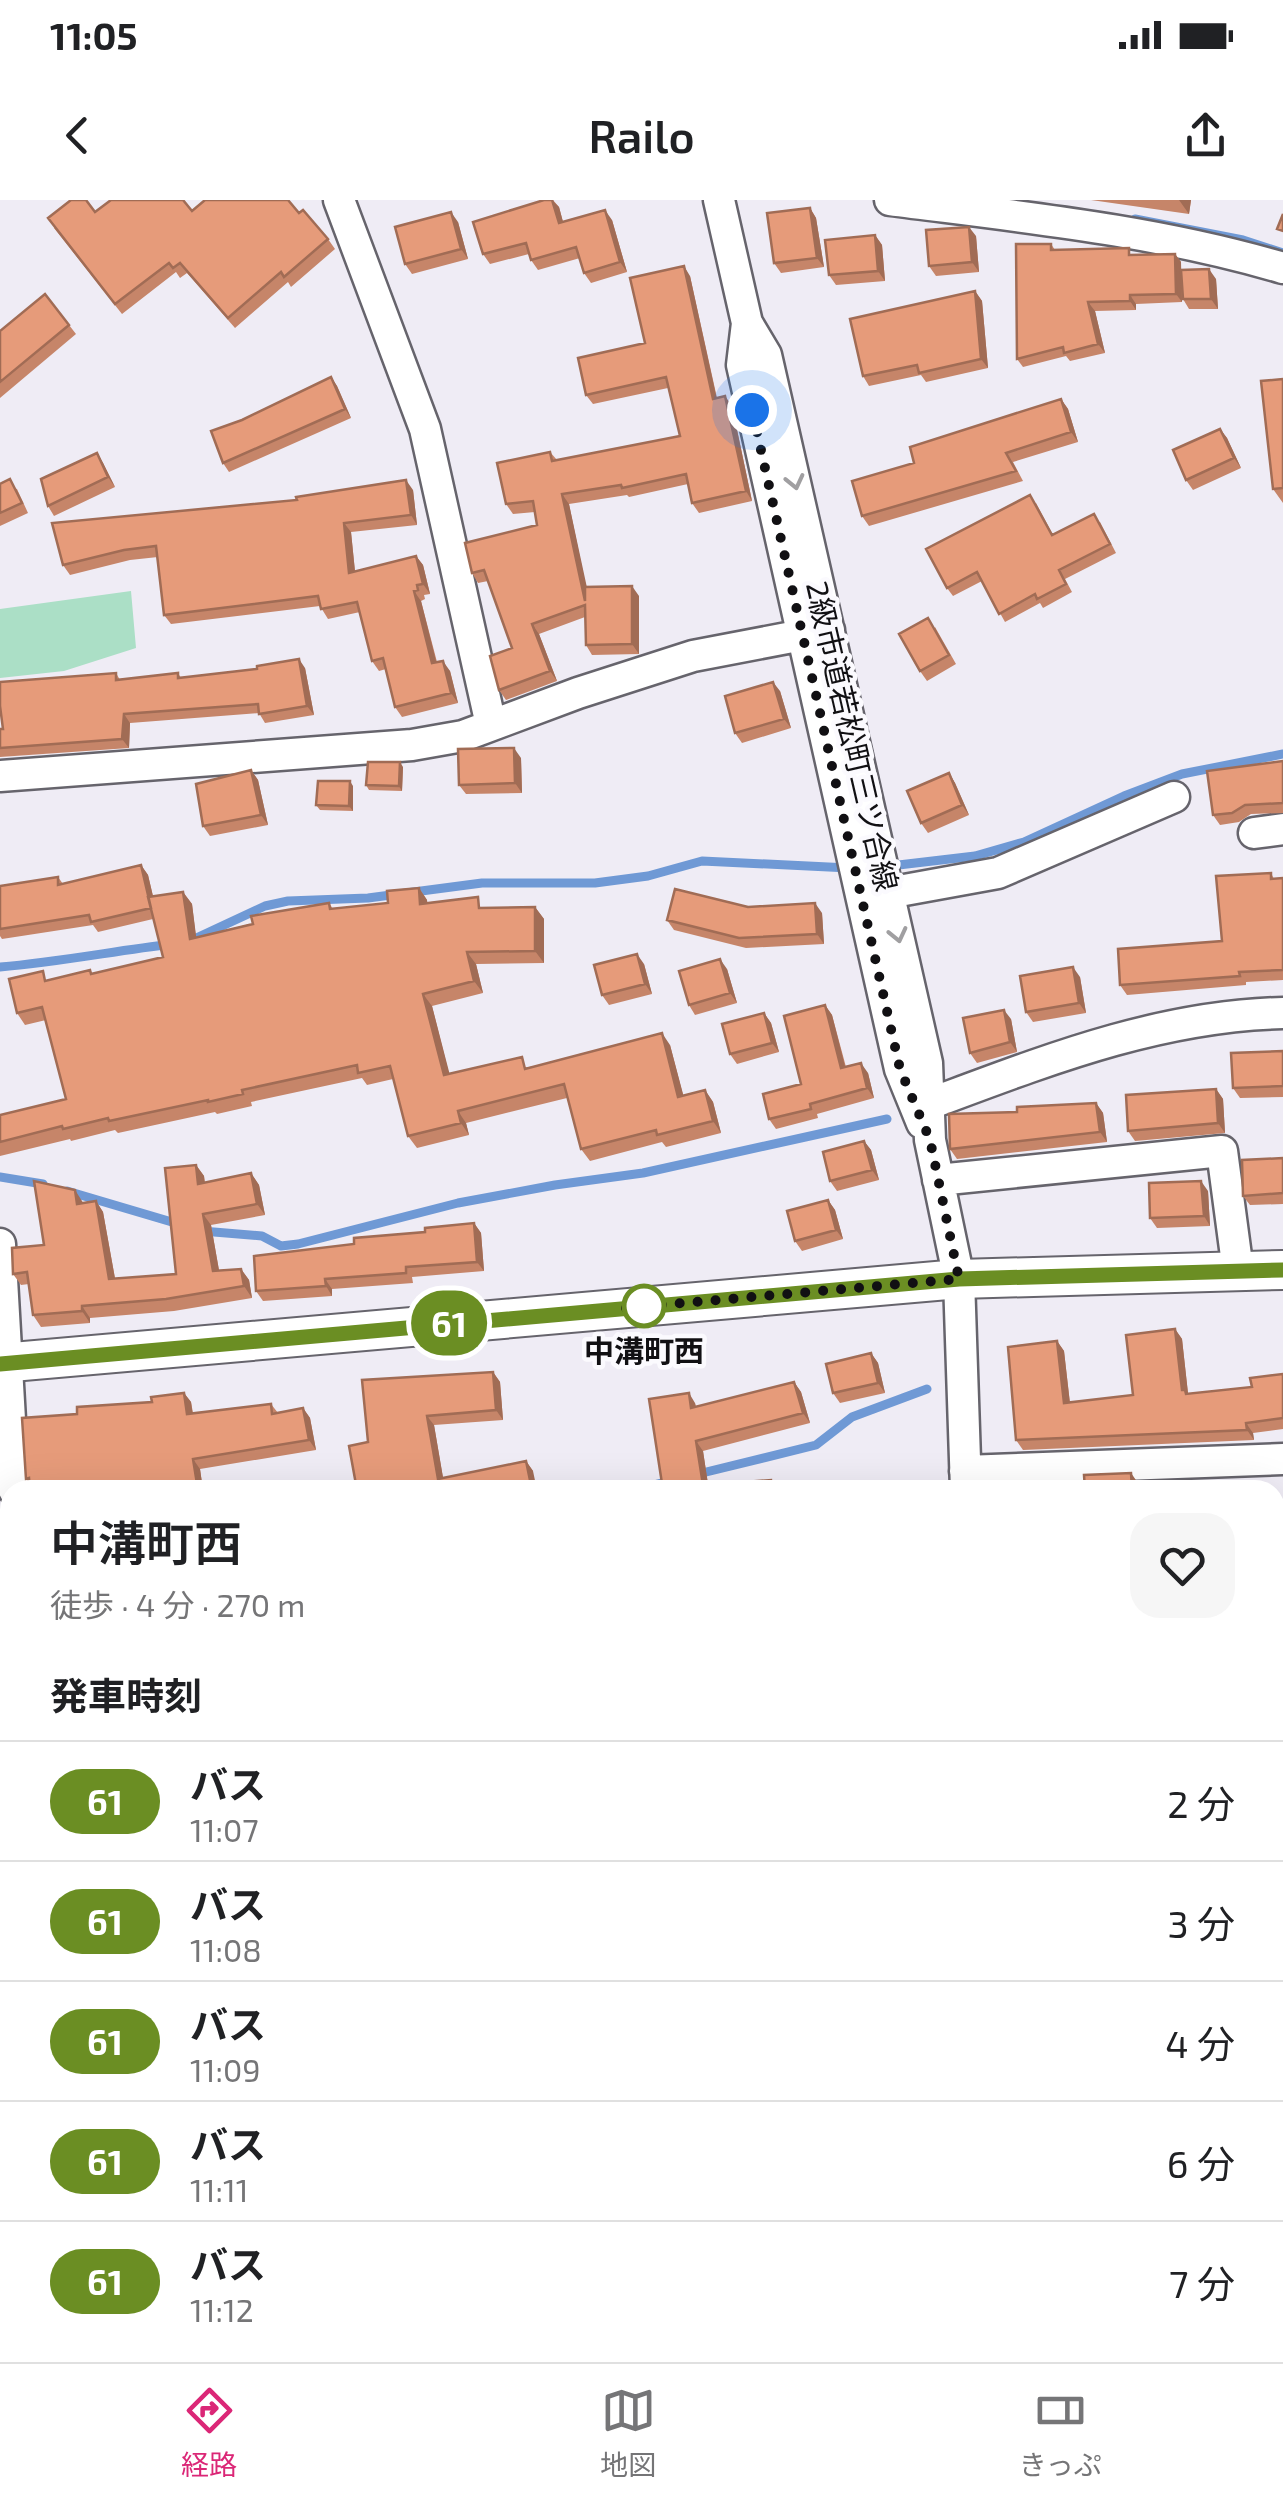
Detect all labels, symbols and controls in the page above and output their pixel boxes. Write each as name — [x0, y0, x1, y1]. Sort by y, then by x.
text: 11:05 — [50, 12, 138, 58]
icon: back — [50, 108, 105, 163]
text: Railo — [589, 108, 694, 162]
icon: share — [1178, 108, 1233, 163]
your location — [727, 385, 777, 435]
one-way arrow — [783, 473, 804, 490]
street label: 2級市道若松町三ツ合線 — [800, 578, 906, 894]
one-way arrow — [886, 926, 907, 943]
marker: 中溝町西 — [623, 1285, 665, 1327]
line badge: 61 — [404, 1290, 494, 1356]
text: 61 — [431, 1302, 467, 1344]
place label: 中溝町西 — [584, 1332, 704, 1368]
text: 中溝町西 — [50, 1513, 242, 1571]
button: heart — [1130, 1513, 1235, 1618]
text: 徒歩 · 4 分 · 270 m — [50, 1585, 305, 1623]
text: 発車時刻 — [50, 1672, 202, 1718]
text: バス — [190, 1761, 266, 1807]
text: 61 — [87, 1780, 123, 1822]
text: 2 分 — [1167, 1780, 1235, 1826]
text: 11:07 — [190, 1810, 259, 1848]
text: バス — [190, 1881, 266, 1927]
text: 61 — [87, 1900, 123, 1942]
text: 3 分 — [1167, 1900, 1235, 1946]
text: 11:08 — [190, 1930, 262, 1968]
text: バス — [190, 2001, 266, 2047]
text: 61 — [87, 2020, 123, 2062]
text: 4 分 — [1165, 2020, 1235, 2066]
text: 11:09 — [190, 2050, 261, 2088]
text: バス — [190, 2121, 266, 2167]
text: 61 — [87, 2140, 123, 2182]
text: 6 分 — [1167, 2140, 1235, 2186]
text: 11:11 — [190, 2170, 249, 2208]
text: バス — [190, 2241, 266, 2287]
text: 61 — [87, 2260, 123, 2302]
text: 7 分 — [1169, 2260, 1235, 2306]
text: 11:12 — [190, 2290, 254, 2328]
tab: 経路 — [181, 2383, 237, 2483]
tab: 地図 — [600, 2383, 656, 2483]
tab: きっぷ — [1019, 2383, 1102, 2483]

